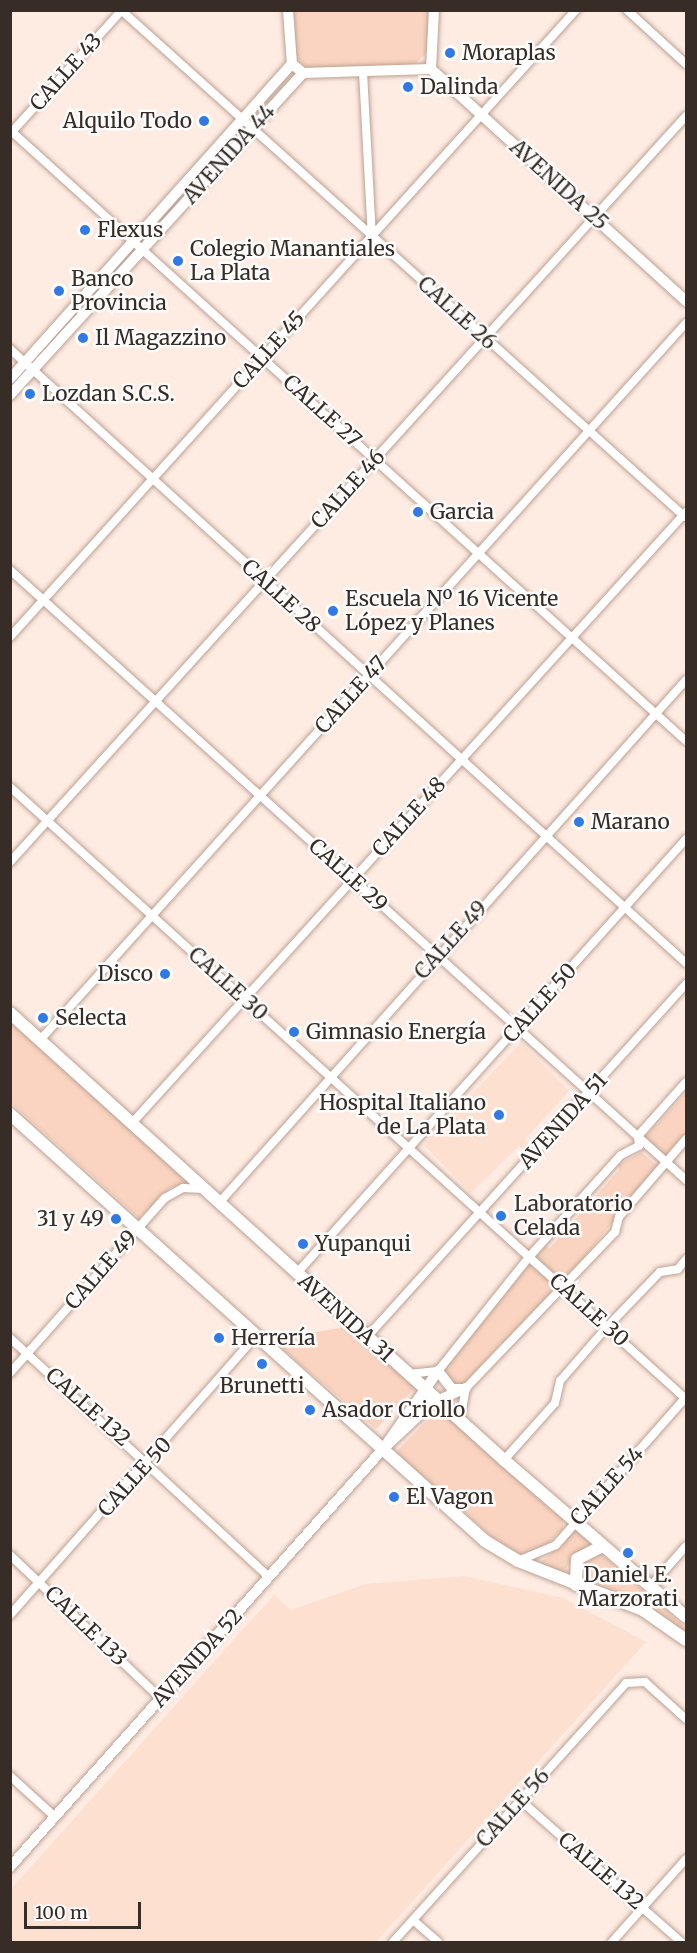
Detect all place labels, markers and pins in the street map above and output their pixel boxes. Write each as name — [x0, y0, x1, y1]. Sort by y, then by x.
place label: Moraplas — [462, 40, 556, 66]
marker: Moraplas — [443, 46, 457, 60]
place label: Dalinda — [420, 74, 499, 100]
marker: Dalinda — [401, 80, 415, 94]
place label: Alquilo Todo — [63, 108, 192, 134]
marker: Alquilo Todo — [197, 114, 211, 128]
place label: Flexus — [97, 217, 163, 243]
marker: Flexus — [78, 223, 92, 237]
place label: Colegio Manantiales La Plata — [190, 236, 395, 286]
marker: Colegio Manantiales La Plata — [171, 254, 185, 268]
place label: Banco Provincia — [71, 266, 167, 316]
marker: Banco Provincia — [52, 284, 66, 298]
place label: Il Magazzino — [95, 325, 226, 351]
marker: Il Magazzino — [76, 331, 90, 345]
place label: Lozdan S.C.S. — [42, 381, 175, 407]
marker: Lozdan S.C.S. — [23, 387, 37, 401]
place label: Garcia — [430, 499, 494, 525]
marker: Garcia — [411, 505, 425, 519]
place label: Escuela Nº 16 Vicente López y Planes — [345, 586, 558, 636]
marker: Escuela Nº 16 Vicente López y Planes — [326, 604, 340, 618]
place label: Marano — [591, 809, 670, 835]
marker: Marano — [572, 815, 586, 829]
place label: Disco — [97, 961, 153, 987]
marker: Disco — [158, 967, 172, 981]
place label: Selecta — [55, 1005, 127, 1031]
marker: Selecta — [36, 1011, 50, 1025]
place label: Gimnasio Energía — [306, 1019, 486, 1045]
marker: Gimnasio Energía — [287, 1025, 301, 1039]
place label: Hospital Italiano de La Plata — [319, 1090, 486, 1140]
marker: Hospital Italiano de La Plata — [490, 1106, 508, 1124]
place label: Laboratorio Celada — [514, 1191, 633, 1241]
place label: 31 y 49 — [37, 1206, 104, 1232]
marker: Laboratorio Celada — [492, 1207, 510, 1225]
marker: 31 y 49 — [109, 1212, 123, 1226]
place label: Yupanqui — [315, 1231, 411, 1257]
marker: Yupanqui — [296, 1237, 310, 1251]
place label: Herrería — [231, 1325, 315, 1351]
marker: Herrería — [212, 1331, 226, 1345]
marker: Brunetti — [255, 1357, 269, 1371]
place label: Brunetti — [220, 1373, 304, 1399]
place label: Asador Criollo — [322, 1397, 465, 1423]
marker: Asador Criollo — [303, 1403, 317, 1417]
place label: El Vagon — [406, 1484, 494, 1510]
marker: El Vagon — [387, 1490, 401, 1504]
marker: Daniel E. Marzorati — [621, 1546, 635, 1560]
place label: Daniel E. Marzorati — [578, 1562, 678, 1612]

